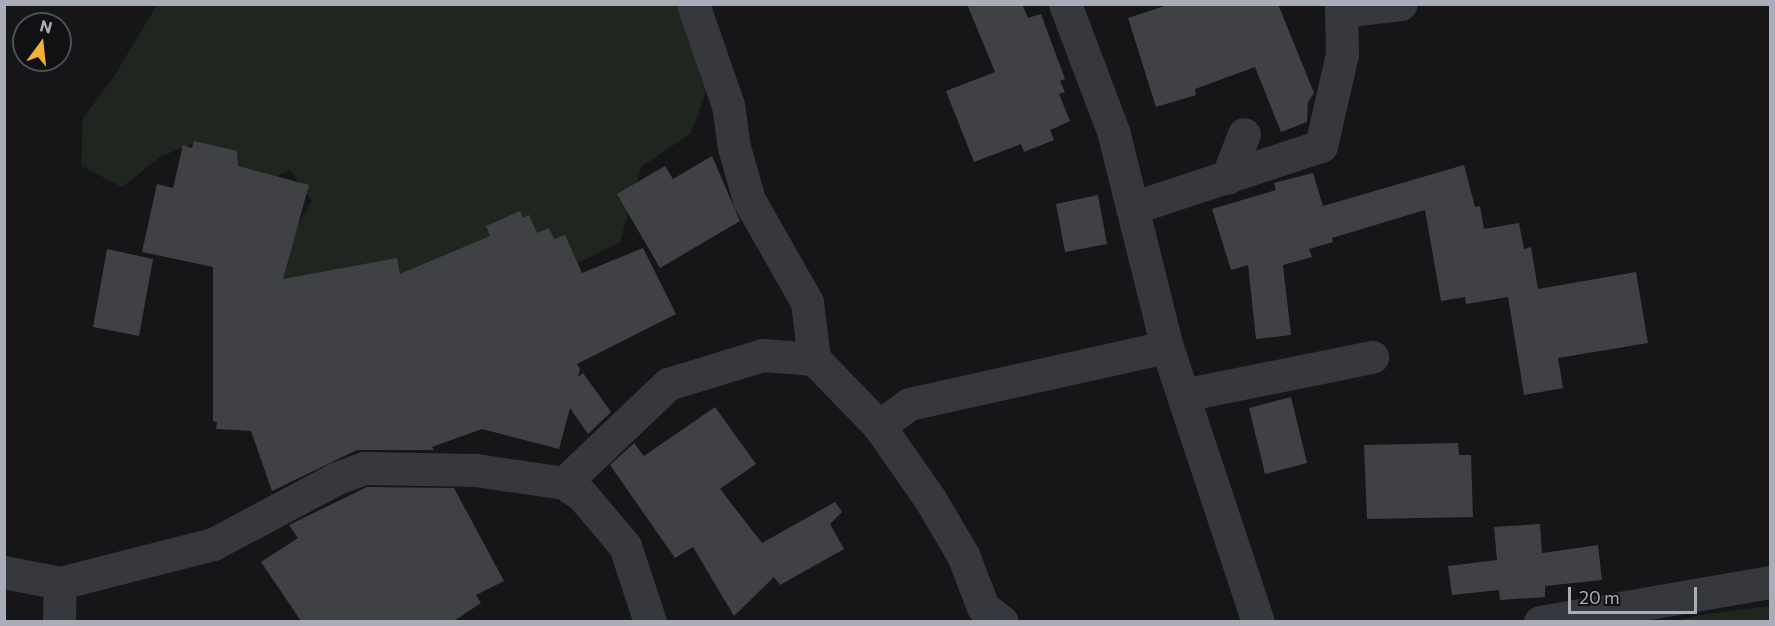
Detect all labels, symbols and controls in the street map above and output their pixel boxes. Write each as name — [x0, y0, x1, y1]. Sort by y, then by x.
north arrow — [12, 12, 72, 72]
text: N — [38, 15, 55, 37]
scale bar — [1571, 575, 1700, 613]
text: 20 m — [1579, 586, 1620, 608]

